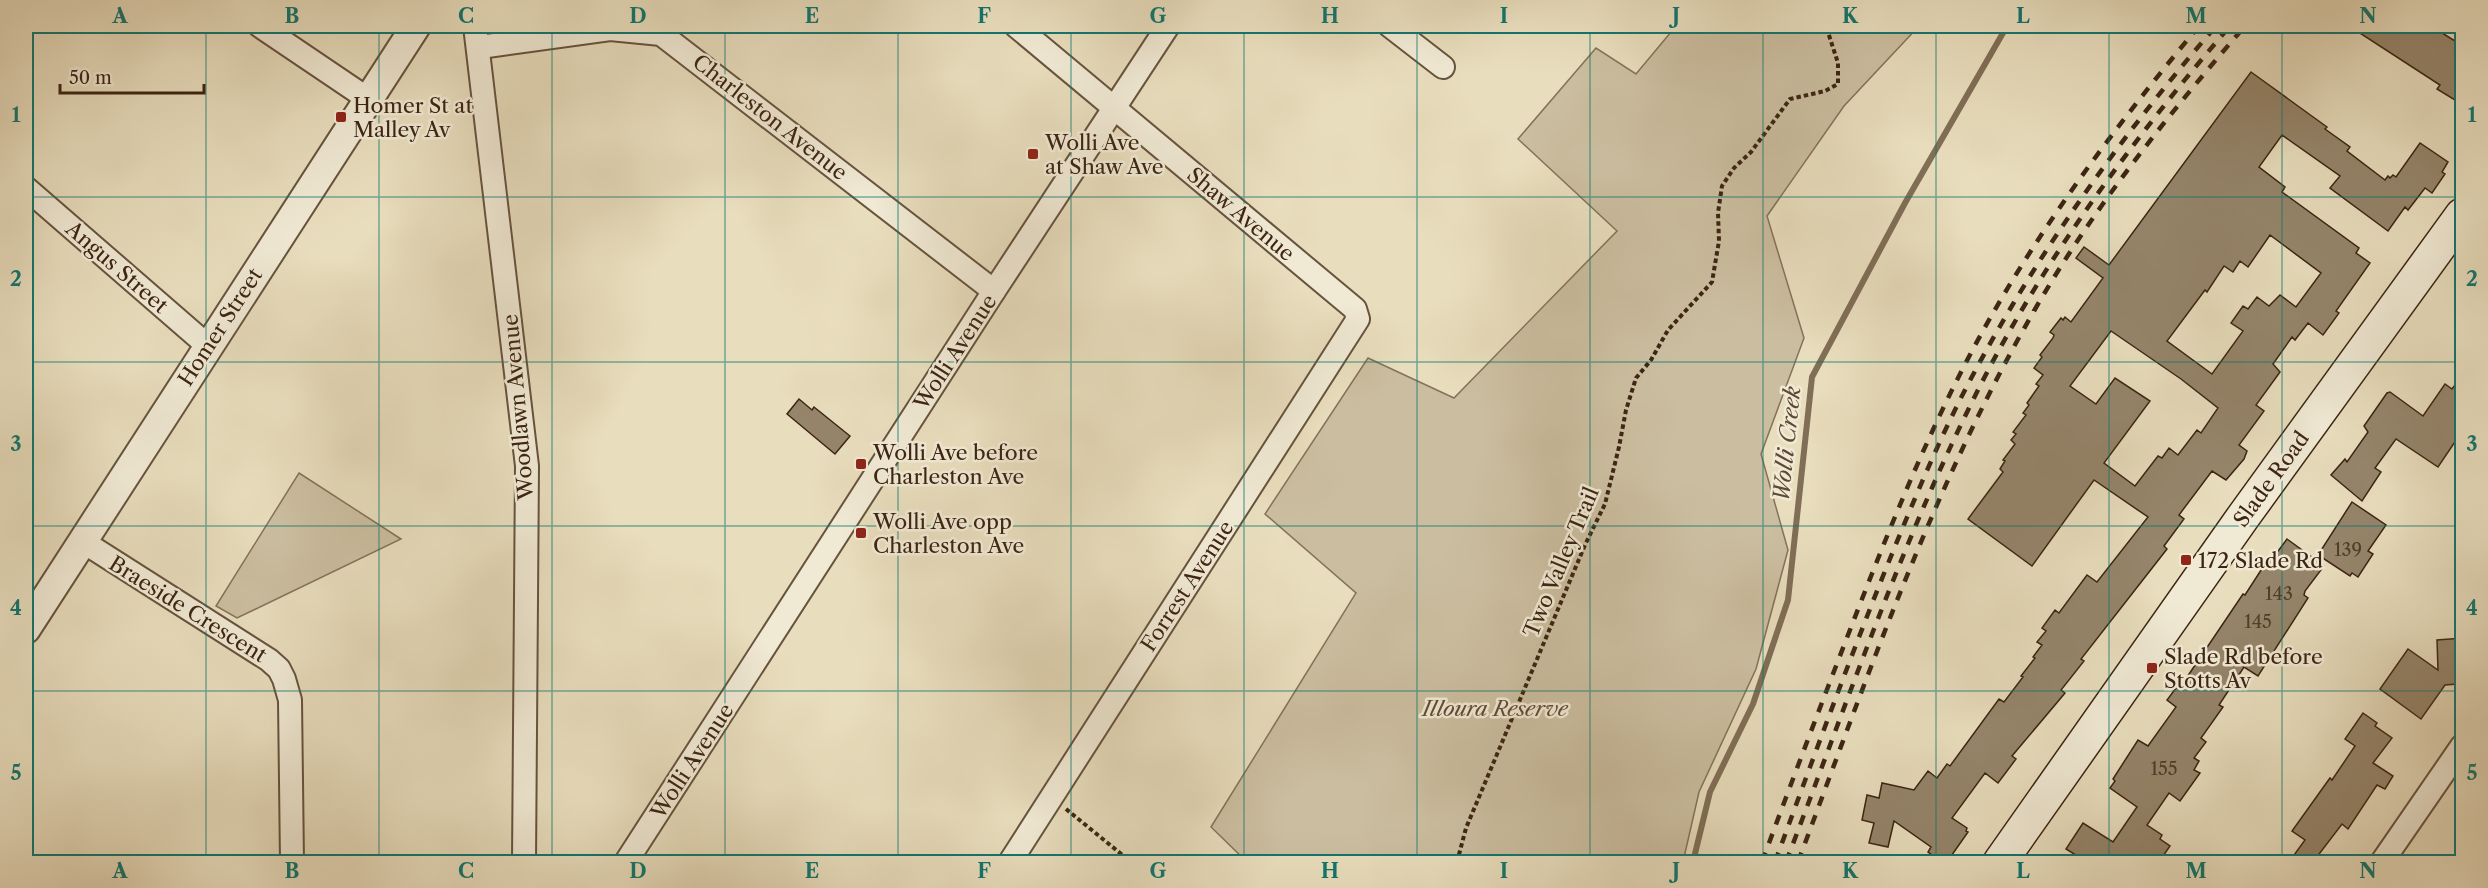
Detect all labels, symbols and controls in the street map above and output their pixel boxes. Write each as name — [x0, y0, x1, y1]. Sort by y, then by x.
text: A — [111, 4, 128, 28]
text: B — [285, 4, 300, 28]
text: C — [458, 4, 474, 28]
text: D — [629, 4, 647, 28]
text: E — [805, 4, 819, 28]
text: F — [977, 4, 991, 28]
text: G — [1150, 4, 1167, 28]
text: H — [1321, 4, 1339, 28]
text: I — [1500, 4, 1508, 28]
text: J — [1668, 4, 1680, 28]
text: K — [1842, 4, 1859, 28]
text: L — [2016, 4, 2030, 28]
text: M — [2185, 4, 2207, 28]
text: N — [2359, 4, 2377, 28]
street label: Charleston Avenue — [688, 49, 852, 185]
scale bar — [60, 57, 204, 95]
text: 50 m — [69, 67, 112, 89]
place label: Homer St at Malley Av — [353, 93, 473, 142]
text: 1 — [12, 103, 21, 127]
text: 1 — [2468, 103, 2477, 127]
marker: Homer St at Malley Av — [334, 110, 348, 124]
place label: Wolli Ave at Shaw Ave — [1044, 130, 1164, 179]
marker: Wolli Ave at Shaw Ave — [1026, 147, 1040, 161]
street label: Shaw Avenue — [1182, 162, 1300, 266]
street label: Angus Street — [60, 215, 174, 318]
street label: Homer Street — [173, 263, 268, 391]
text: 2 — [10, 267, 22, 291]
text: 2 — [2466, 267, 2478, 291]
street label: Wolli Avenue — [908, 290, 1002, 415]
street label: Woodlawn Avenue — [497, 313, 539, 502]
water label: Wolli Creek — [1768, 384, 1807, 503]
street label: Slade Road — [2228, 426, 2314, 532]
text: 3 — [10, 432, 22, 456]
text: 3 — [2466, 432, 2478, 456]
place label: Wolli Ave before Charleston Ave — [872, 440, 1038, 489]
marker: Wolli Ave before Charleston Ave — [854, 457, 868, 471]
street label: Two Valley Trail — [1518, 483, 1604, 641]
place label: Wolli Ave opp Charleston Ave — [872, 509, 1024, 558]
street label: Forrest Avenue — [1135, 516, 1239, 656]
marker: Wolli Ave opp Charleston Ave — [854, 526, 868, 540]
house number: 139 — [2334, 539, 2362, 561]
place label: 172 Slade Rd — [2198, 548, 2323, 573]
street label: Braeside Crescent — [105, 550, 272, 668]
marker: 172 Slade Rd — [2179, 553, 2193, 567]
house number: 143 — [2265, 583, 2293, 605]
text: 4 — [10, 596, 22, 620]
text: 4 — [2466, 596, 2478, 620]
house number: 145 — [2244, 611, 2272, 633]
place label: Slade Rd before Stotts Av — [2164, 644, 2323, 693]
marker: Slade Rd before Stotts Av — [2145, 661, 2159, 675]
park label: Illoura Reserve — [1420, 696, 1569, 721]
street label: Wolli Avenue — [645, 699, 739, 824]
house number: 155 — [2150, 758, 2178, 780]
text: 5 — [10, 761, 22, 785]
text: 5 — [2466, 761, 2478, 785]
text: A — [111, 859, 128, 883]
text: B — [285, 859, 300, 883]
text: C — [458, 859, 474, 883]
text: D — [629, 859, 647, 883]
text: E — [805, 859, 819, 883]
text: F — [977, 859, 991, 883]
text: G — [1150, 859, 1167, 883]
text: H — [1321, 859, 1339, 883]
text: I — [1500, 859, 1508, 883]
text: J — [1668, 859, 1680, 883]
text: K — [1842, 859, 1859, 883]
text: L — [2016, 859, 2030, 883]
text: M — [2185, 859, 2207, 883]
text: N — [2359, 859, 2377, 883]

